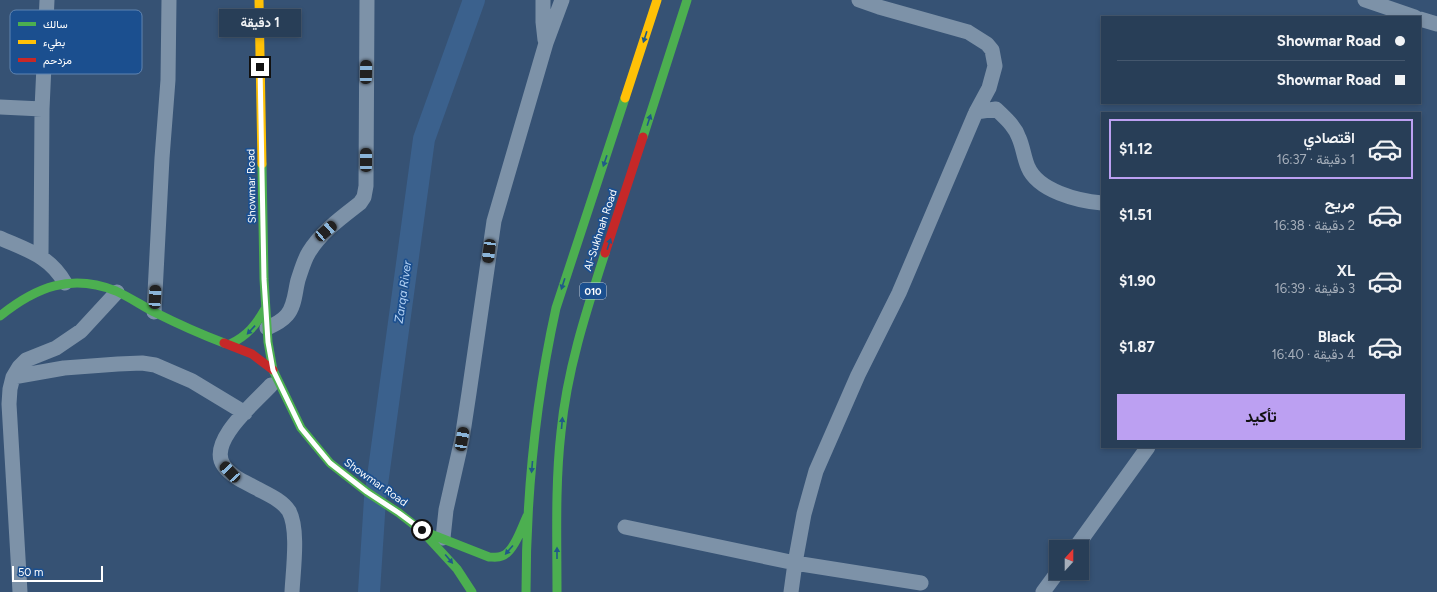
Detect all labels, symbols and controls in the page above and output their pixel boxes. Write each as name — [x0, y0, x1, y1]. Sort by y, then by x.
callout: 1 دقيقة — [219, 9, 301, 37]
legend — [10, 10, 142, 74]
text: 1 دقيقة — [240, 15, 280, 30]
text: سالك — [43, 18, 68, 31]
one-way arrow — [642, 31, 648, 43]
text: Showmar Road — [1277, 32, 1381, 50]
text: بطيء — [43, 36, 65, 52]
text: مزدحم — [43, 54, 72, 68]
route end — [251, 58, 269, 76]
car — [360, 60, 372, 84]
text: Showmar Road — [1277, 71, 1381, 89]
one-way arrow — [646, 113, 652, 125]
text: اقتصادي — [1303, 129, 1355, 147]
icon: car — [1367, 131, 1403, 167]
text: $1.12 — [1119, 140, 1152, 158]
car — [360, 148, 372, 172]
street label: Showmar Road — [244, 149, 259, 223]
text: 1 دقيقة · 16:37 — [1277, 152, 1355, 167]
one-way arrow — [602, 155, 608, 167]
street label: Al-Sukhnah Road — [581, 188, 620, 272]
text: مريح — [1325, 195, 1355, 213]
icon: car — [1367, 197, 1403, 233]
text: $1.51 — [1119, 206, 1152, 224]
text: 2 دقيقة · 16:38 — [1274, 218, 1355, 233]
car — [313, 219, 339, 243]
one-way arrow — [606, 237, 612, 249]
car — [482, 238, 496, 264]
water label: Zarqa River — [392, 259, 414, 324]
text: XL — [1337, 262, 1355, 280]
icon: car — [1367, 263, 1403, 299]
text: $1.90 — [1119, 272, 1156, 290]
one-way arrow — [560, 278, 566, 290]
text: 3 دقيقة · 16:39 — [1274, 281, 1355, 296]
road number: 010 — [580, 283, 606, 299]
car — [148, 285, 162, 309]
one-way arrow — [247, 325, 256, 335]
text: Black — [1318, 328, 1355, 346]
icon: car — [1367, 329, 1403, 365]
text: $1.87 — [1119, 338, 1155, 356]
text: 4 دقيقة · 16:40 — [1271, 347, 1355, 362]
button: تأكيد — [1117, 394, 1405, 440]
one-way arrow — [559, 417, 566, 429]
car — [454, 426, 470, 452]
street label: Showmar Road — [341, 456, 410, 509]
car — [217, 459, 243, 485]
one-way arrow — [529, 461, 535, 473]
route start — [413, 521, 431, 539]
north arrow — [1049, 540, 1089, 580]
map controls — [1049, 540, 1089, 580]
one-way arrow — [504, 545, 513, 555]
one-way arrow — [554, 546, 560, 559]
one-way arrow — [444, 554, 453, 564]
scale bar — [12, 564, 103, 583]
text: 50 m — [18, 566, 43, 579]

